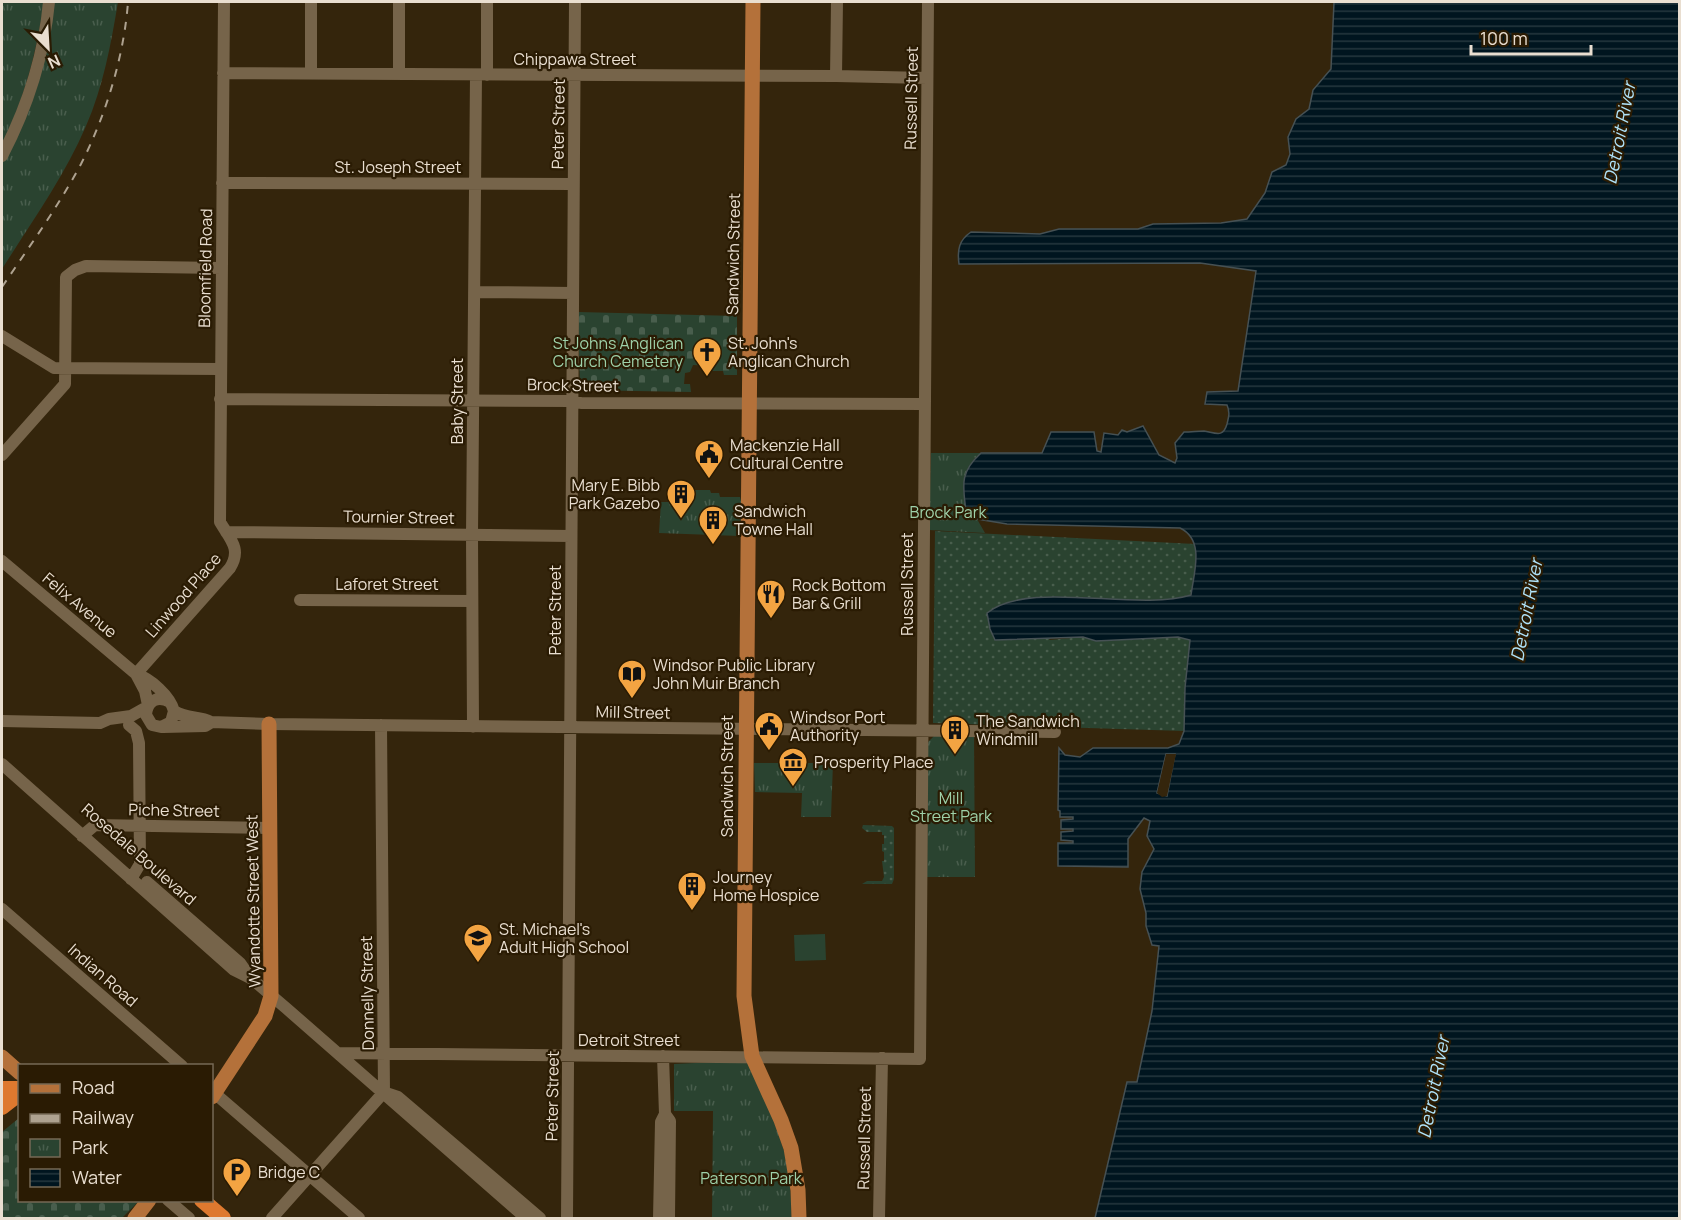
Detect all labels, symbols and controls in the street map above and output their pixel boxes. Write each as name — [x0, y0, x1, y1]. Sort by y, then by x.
north arrow — [18, 18, 78, 78]
scale bar — [1471, 18, 1591, 56]
text: 100 m — [1480, 26, 1528, 50]
street label: Russell Street — [899, 46, 923, 150]
street label: Chippawa Street — [513, 48, 637, 70]
text: N — [44, 49, 64, 74]
water label: Detroit River — [1597, 78, 1641, 186]
street label: Peter Street — [546, 79, 570, 169]
street label: St. Joseph Street — [334, 156, 462, 178]
street label: Sandwich Street — [721, 193, 745, 315]
street label: Bloomfield Road — [193, 208, 217, 328]
park label: St Johns Anglican Church Cemetery — [553, 332, 684, 372]
place label: St. John's Anglican Church — [728, 332, 849, 372]
church icon: St. John's Anglican Church — [691, 336, 723, 378]
street label: Baby Street — [446, 358, 468, 444]
street label: Brock Street — [527, 373, 619, 397]
place label: Mackenzie Hall Cultural Centre — [730, 434, 843, 474]
public building icon: Mackenzie Hall Cultural Centre — [693, 438, 725, 480]
place label: Mary E. Bibb Park Gazebo — [569, 474, 660, 514]
building icon: Mary E. Bibb Park Gazebo — [665, 478, 697, 520]
place label: Sandwich Towne Hall — [734, 500, 813, 540]
park label: Brock Park — [910, 501, 987, 523]
building icon: Sandwich Towne Hall — [697, 504, 729, 546]
street label: Tournier Street — [343, 505, 455, 529]
street label: Russell Street — [896, 532, 918, 636]
street label: Linwood Place — [140, 548, 226, 642]
water label: Detroit River — [1504, 555, 1548, 663]
street label: Peter Street — [544, 565, 566, 655]
street label: Felix Avenue — [38, 567, 122, 643]
street label: Laforet Street — [335, 573, 439, 595]
place label: Rock Bottom Bar & Grill — [792, 574, 886, 614]
restaurant icon: Rock Bottom Bar & Grill — [755, 578, 787, 620]
place label: Windsor Public Library John Muir Branch — [653, 654, 816, 694]
library icon: Windsor Public Library John Muir Branch — [616, 658, 648, 700]
street label: Mill Street — [595, 700, 671, 724]
place label: Windsor Port Authority — [790, 706, 885, 746]
public building icon: Windsor Port Authority — [753, 710, 785, 752]
place label: The Sandwich Windmill — [976, 710, 1080, 750]
building icon: The Sandwich Windmill — [939, 714, 971, 756]
street label: Sandwich Street — [716, 715, 738, 837]
museum icon: Prosperity Place — [777, 746, 809, 788]
place label: Prosperity Place — [814, 751, 933, 773]
park label: Mill Street Park — [910, 787, 993, 827]
street label: Rosedale Boulevard — [77, 798, 201, 910]
street label: Piche Street — [128, 798, 220, 822]
street label: Wyandotte Street West — [240, 814, 266, 988]
place label: Journey Home Hospice — [713, 866, 819, 906]
building icon: Journey Home Hospice — [676, 870, 708, 912]
place label: St. Michael's Adult High School — [499, 918, 629, 958]
school or university icon: St. Michael's Adult High School — [462, 922, 494, 964]
street label: Donnelly Street — [355, 936, 379, 1050]
street label: Indian Road — [63, 939, 143, 1011]
street label: Detroit Street — [578, 1029, 680, 1051]
water label: Detroit River — [1411, 1032, 1455, 1140]
street label: Peter Street — [540, 1051, 564, 1141]
legend — [18, 1064, 213, 1202]
text: Road — [72, 1075, 115, 1099]
street label: Russell Street — [852, 1086, 876, 1190]
text: Railway — [72, 1105, 134, 1129]
text: Park — [72, 1135, 109, 1159]
parking icon: Bridge C — [221, 1156, 253, 1198]
place label: Bridge C — [258, 1161, 320, 1183]
text: Water — [72, 1165, 122, 1189]
park label: Paterson Park — [700, 1167, 803, 1189]

